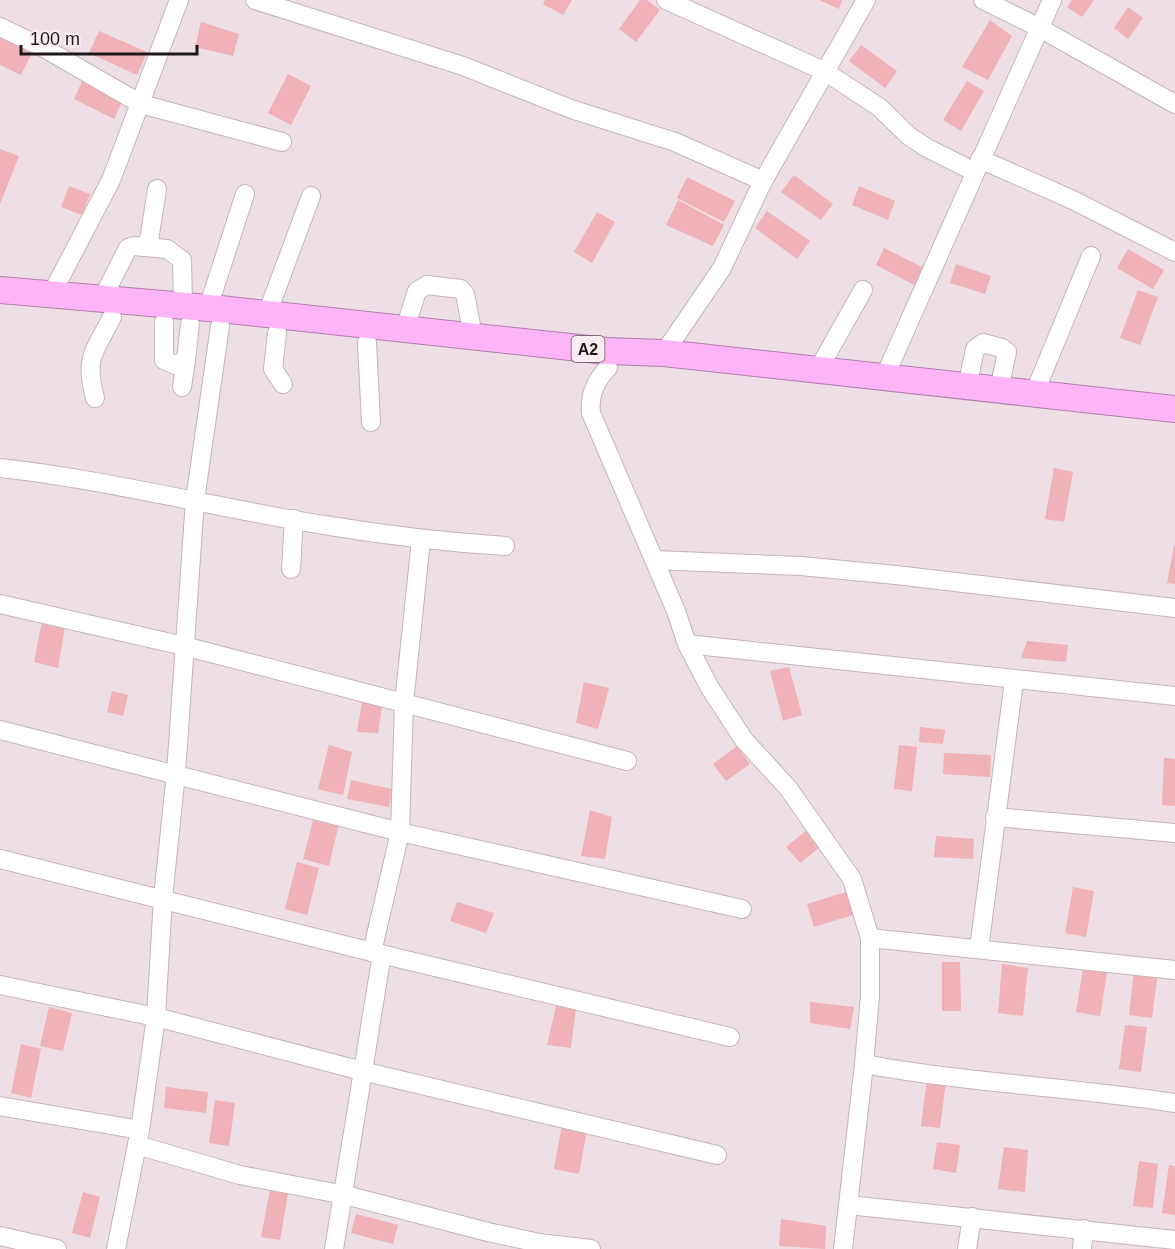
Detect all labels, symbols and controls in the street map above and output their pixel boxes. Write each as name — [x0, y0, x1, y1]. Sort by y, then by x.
scale bar — [21, 18, 196, 56]
text: 100 m — [30, 29, 80, 49]
road number: A2 — [572, 336, 604, 362]

